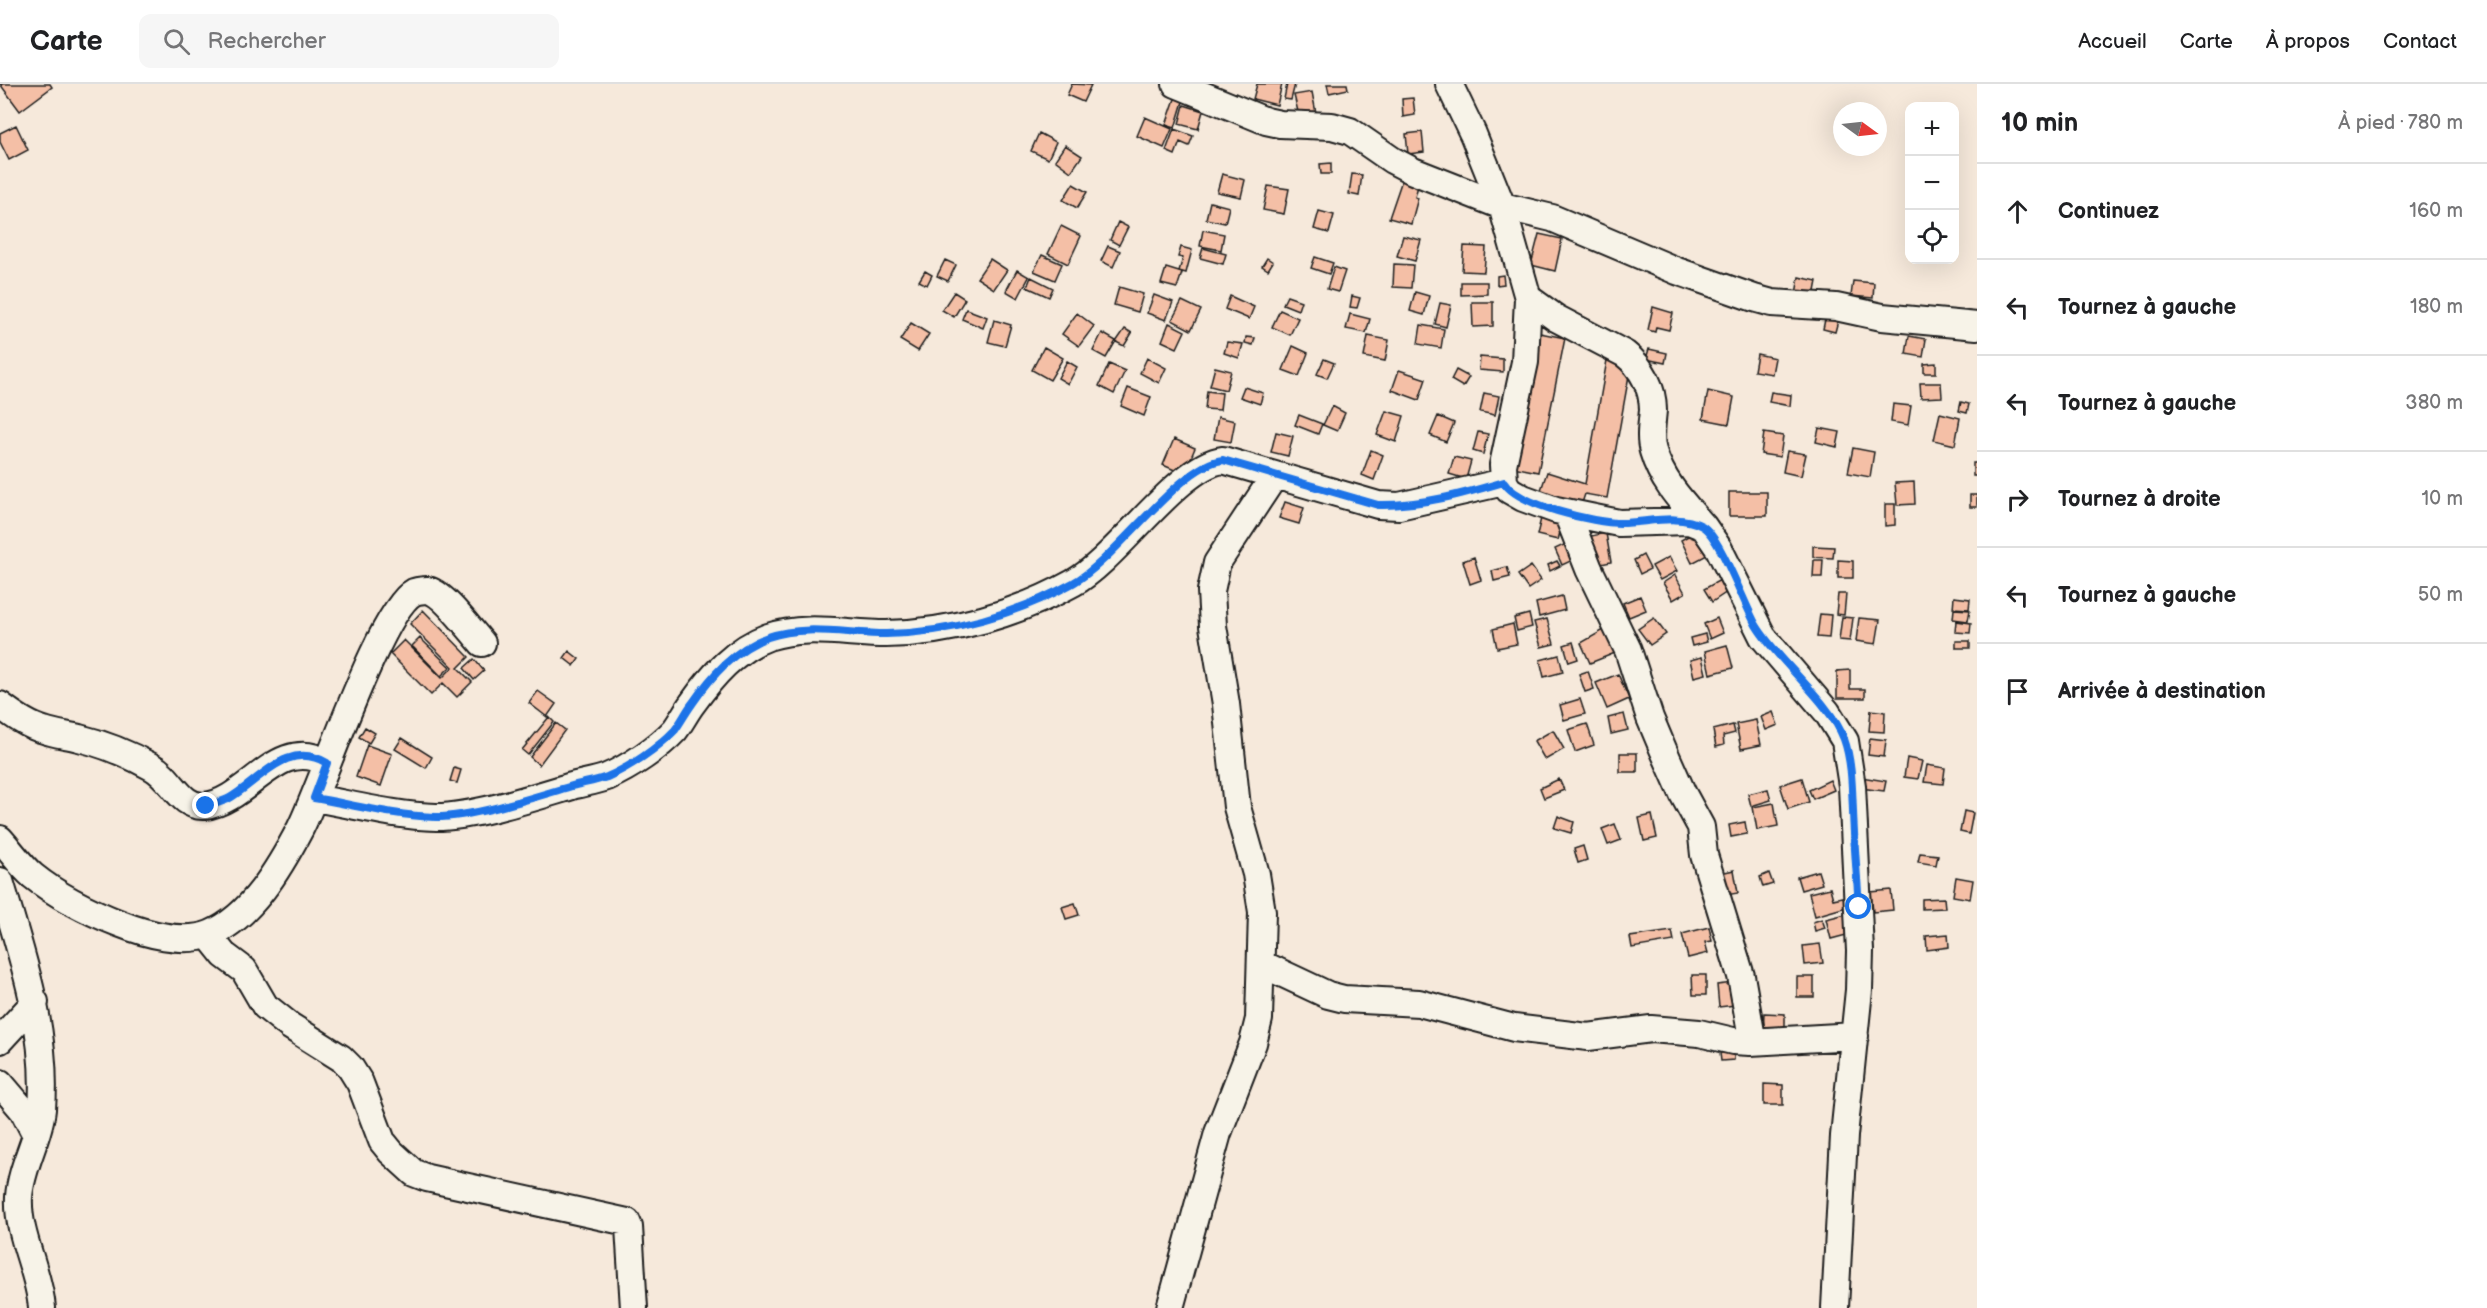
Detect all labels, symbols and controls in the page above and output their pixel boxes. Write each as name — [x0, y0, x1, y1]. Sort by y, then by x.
search box — [139, 14, 559, 68]
text: Carte — [30, 25, 103, 58]
icon: search — [160, 25, 193, 58]
text: Rechercher — [208, 28, 326, 55]
text: Accueil — [2078, 29, 2147, 54]
text: Carte — [2180, 29, 2233, 54]
text: À propos — [2266, 29, 2350, 54]
text: Contact — [2383, 29, 2457, 54]
north arrow — [1833, 102, 1887, 156]
map controls — [1905, 102, 1959, 264]
button: + — [1905, 102, 1959, 156]
text: 10 min — [2001, 108, 2078, 139]
text: À pied · 780 m — [2338, 111, 2463, 135]
button: − — [1905, 156, 1959, 210]
icon: ahead — [2001, 195, 2034, 228]
text: Continuez — [2058, 198, 2159, 225]
text: 160 m — [2409, 199, 2463, 223]
button: locate — [1905, 210, 1959, 264]
icon: left — [2001, 291, 2034, 324]
text: Tournez à gauche — [2058, 294, 2236, 321]
text: 180 m — [2410, 295, 2463, 319]
icon: left — [2001, 387, 2034, 420]
text: Tournez à gauche — [2058, 390, 2236, 417]
text: 380 m — [2405, 391, 2463, 415]
icon: right — [2001, 483, 2034, 516]
text: Tournez à droite — [2058, 486, 2221, 513]
text: 10 m — [2422, 487, 2463, 511]
icon: left — [2001, 579, 2034, 612]
text: Tournez à gauche — [2058, 582, 2236, 609]
text: 50 m — [2418, 583, 2463, 607]
icon: arrive — [2001, 675, 2034, 708]
text: Arrivée à destination — [2058, 678, 2266, 705]
route end — [192, 792, 218, 818]
route start — [1845, 893, 1871, 919]

